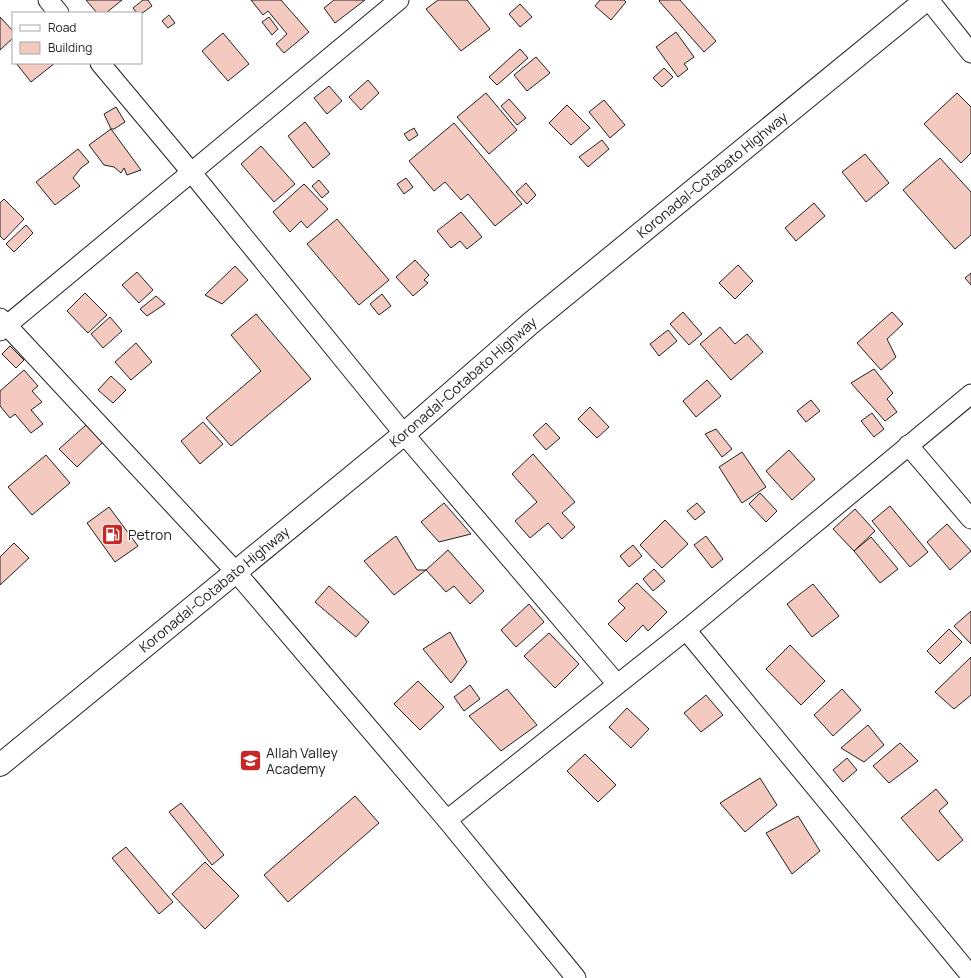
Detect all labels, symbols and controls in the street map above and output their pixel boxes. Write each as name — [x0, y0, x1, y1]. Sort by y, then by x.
legend — [12, 12, 142, 64]
text: Road — [48, 19, 76, 36]
text: Building — [48, 39, 92, 56]
street label: Koronadal-Cotabato Highway — [633, 107, 792, 242]
street label: Koronadal-Cotabato Highway — [385, 312, 541, 451]
street label: Koronadal-Cotabato Highway — [135, 521, 294, 656]
fuel station icon: Petron — [99, 522, 125, 548]
place label: Petron — [128, 525, 172, 544]
place label: Allah Valley Academy — [266, 743, 338, 778]
school or university icon: Allah Valley Academy — [238, 748, 264, 774]

